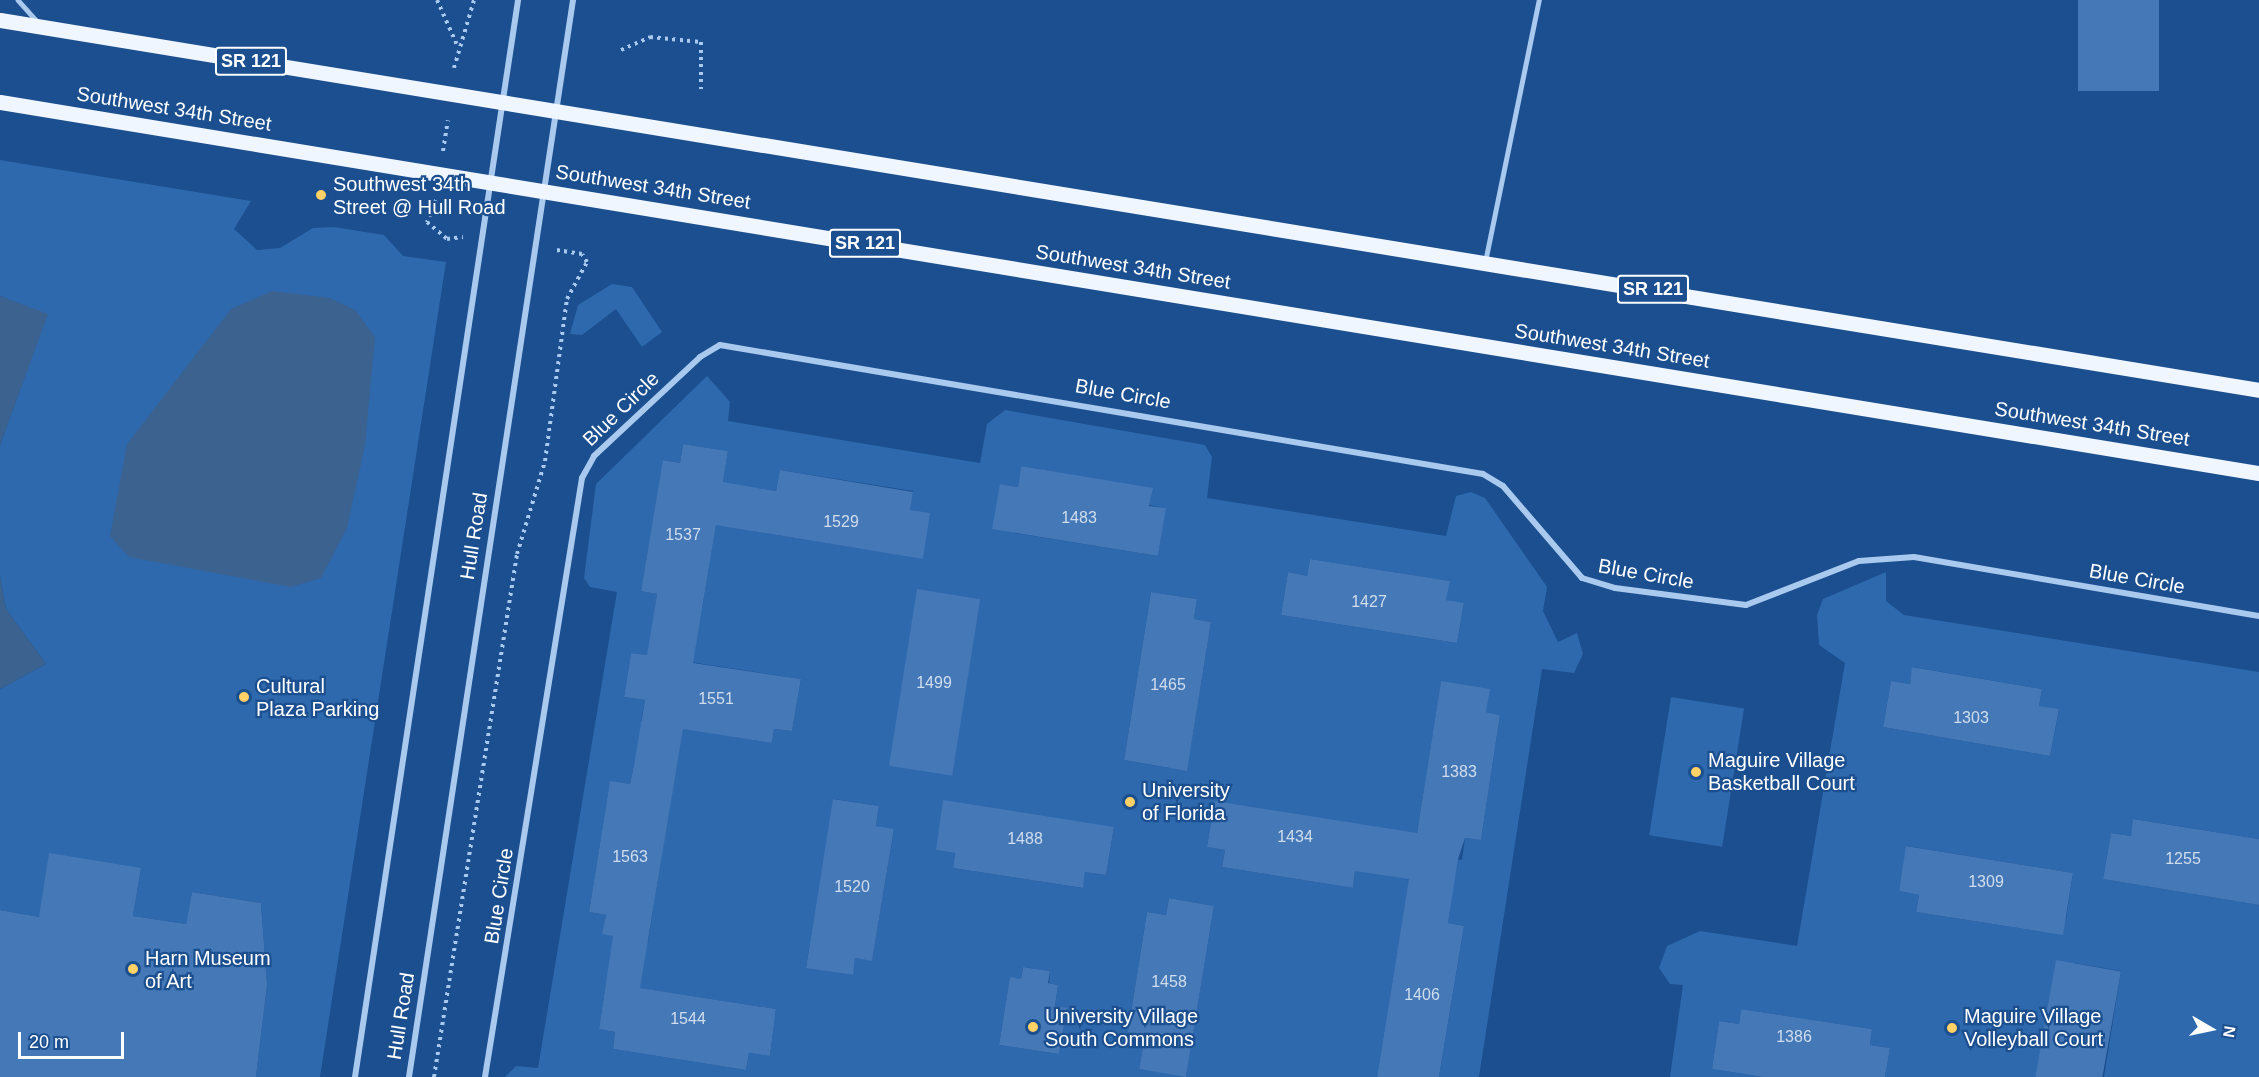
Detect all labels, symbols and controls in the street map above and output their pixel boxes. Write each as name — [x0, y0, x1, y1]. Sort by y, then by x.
road number: SR 121 — [214, 46, 288, 76]
street label: Southwest 34th Street — [75, 82, 273, 136]
street label: Southwest 34th Street — [554, 160, 752, 214]
place label: Southwest 34th Street @ Hull Road — [333, 172, 506, 219]
marker: Southwest 34th Street @ Hull Road — [314, 188, 328, 202]
road number: SR 121 — [828, 228, 902, 258]
street label: Southwest 34th Street — [1034, 240, 1232, 294]
road number: SR 121 — [1616, 274, 1690, 304]
street label: Southwest 34th Street — [1513, 319, 1711, 373]
street label: Blue Circle — [578, 367, 664, 451]
street label: Blue Circle — [1073, 374, 1173, 414]
street label: Southwest 34th Street — [1993, 397, 2191, 451]
street label: Hull Road — [455, 491, 493, 581]
house number: 1483 — [1061, 508, 1097, 528]
house number: 1529 — [823, 512, 859, 532]
house number: 1537 — [665, 525, 701, 545]
street label: Blue Circle — [1596, 554, 1696, 594]
street label: Blue Circle — [2087, 559, 2187, 599]
house number: 1427 — [1351, 592, 1387, 612]
house number: 1499 — [916, 673, 952, 693]
place label: Cultural Plaza Parking — [256, 674, 379, 721]
house number: 1465 — [1150, 675, 1186, 695]
house number: 1551 — [698, 689, 734, 709]
marker: Cultural Plaza Parking — [237, 690, 251, 704]
house number: 1303 — [1953, 708, 1989, 728]
place label: Maguire Village Basketball Court — [1708, 748, 1855, 795]
house number: 1383 — [1441, 762, 1477, 782]
marker: Maguire Village Basketball Court — [1689, 765, 1703, 779]
place label: University of Florida — [1142, 778, 1230, 825]
marker: University of Florida — [1123, 795, 1137, 809]
house number: 1434 — [1277, 827, 1313, 847]
house number: 1488 — [1007, 829, 1043, 849]
street label: Blue Circle — [480, 846, 518, 946]
house number: 1563 — [612, 847, 648, 867]
house number: 1255 — [2165, 849, 2201, 869]
house number: 1309 — [1968, 872, 2004, 892]
house number: 1520 — [834, 877, 870, 897]
place label: Harn Museum of Art — [145, 946, 271, 993]
marker: Harn Museum of Art — [126, 962, 140, 976]
street label: Hull Road — [382, 971, 420, 1061]
house number: 1458 — [1151, 972, 1187, 992]
house number: 1406 — [1404, 985, 1440, 1005]
north arrow — [2181, 999, 2241, 1059]
place label: University Village South Commons — [1045, 1004, 1198, 1051]
place label: Maguire Village Volleyball Court — [1964, 1005, 2103, 1052]
house number: 1544 — [670, 1009, 706, 1029]
scale bar — [21, 1020, 128, 1058]
marker: University Village South Commons — [1026, 1020, 1040, 1034]
marker: Maguire Village Volleyball Court — [1945, 1021, 1959, 1035]
text: N — [2220, 1025, 2239, 1039]
house number: 1386 — [1776, 1027, 1812, 1047]
text: 20 m — [29, 1032, 69, 1052]

